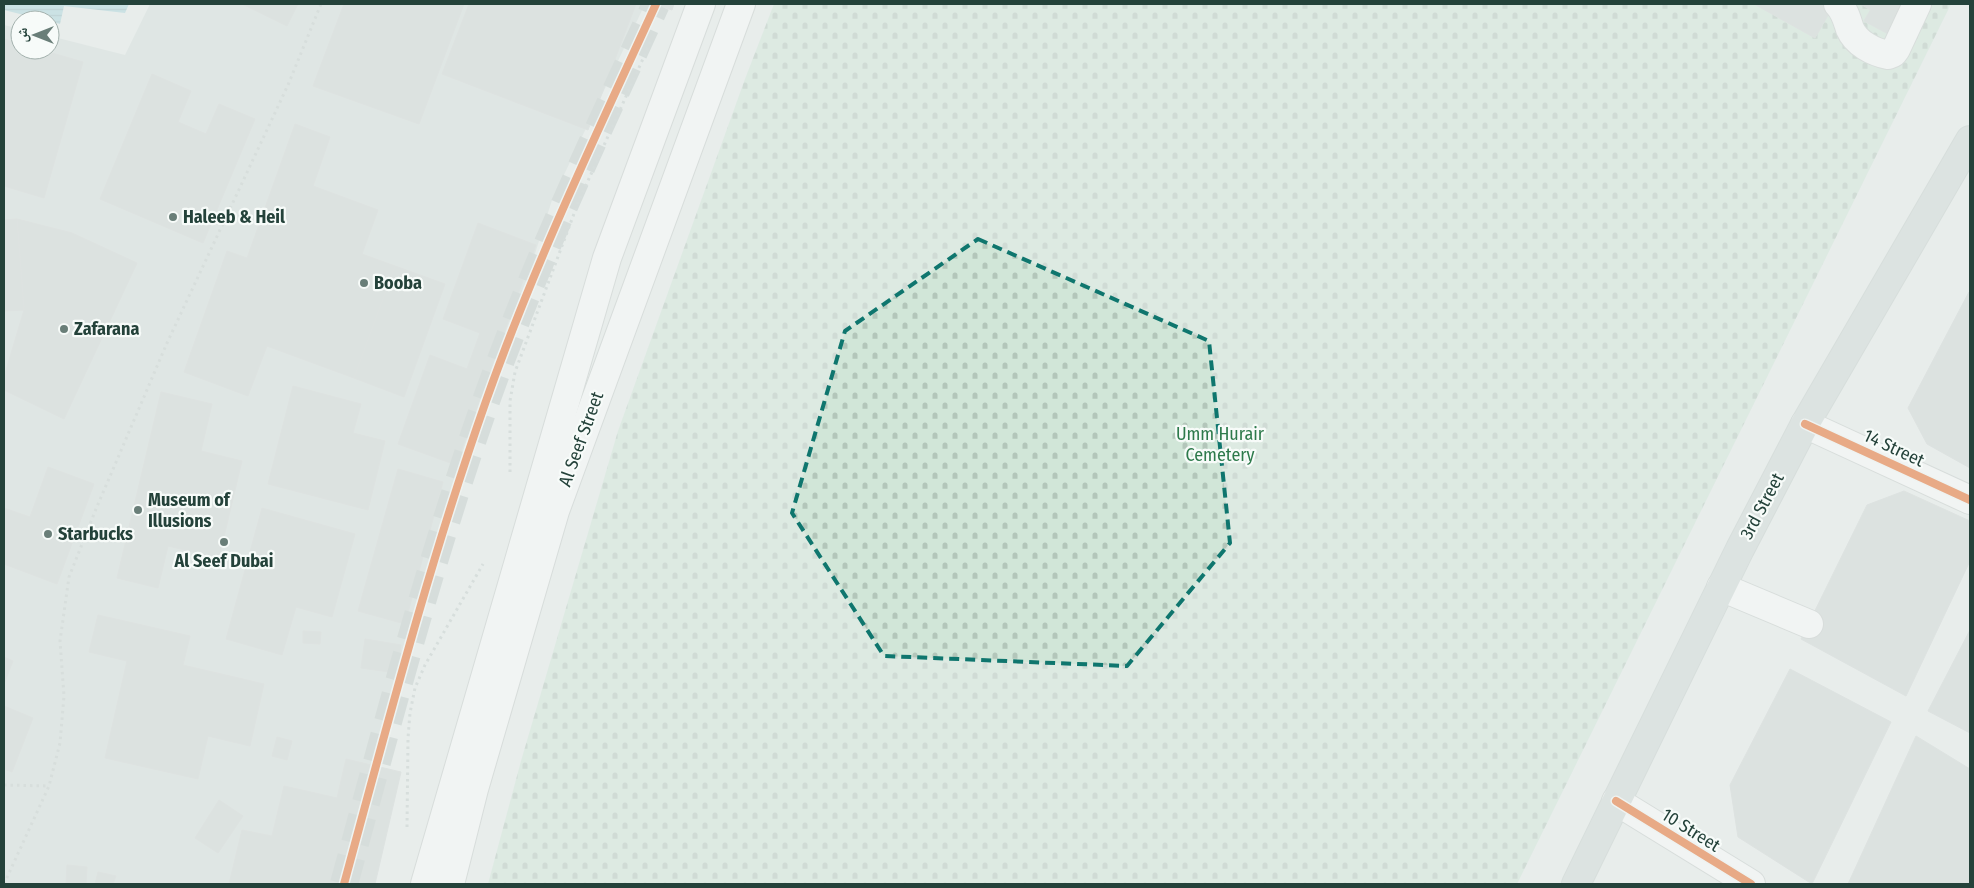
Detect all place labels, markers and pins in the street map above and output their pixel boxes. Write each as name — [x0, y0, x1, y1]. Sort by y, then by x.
place label: Haleeb & Heil — [183, 206, 285, 228]
marker: Haleeb & Heil — [167, 211, 179, 223]
place label: Booba — [374, 272, 422, 294]
marker: Booba — [358, 277, 370, 289]
place label: Zafarana — [74, 318, 140, 340]
marker: Zafarana — [58, 323, 70, 335]
place label: Museum of Illusions — [148, 489, 232, 532]
marker: Museum of Illusions — [132, 504, 144, 516]
place label: Starbucks — [58, 523, 133, 545]
marker: Starbucks — [42, 528, 54, 540]
marker: Al Seef Dubai — [218, 536, 230, 548]
place label: Al Seef Dubai — [174, 550, 273, 572]

